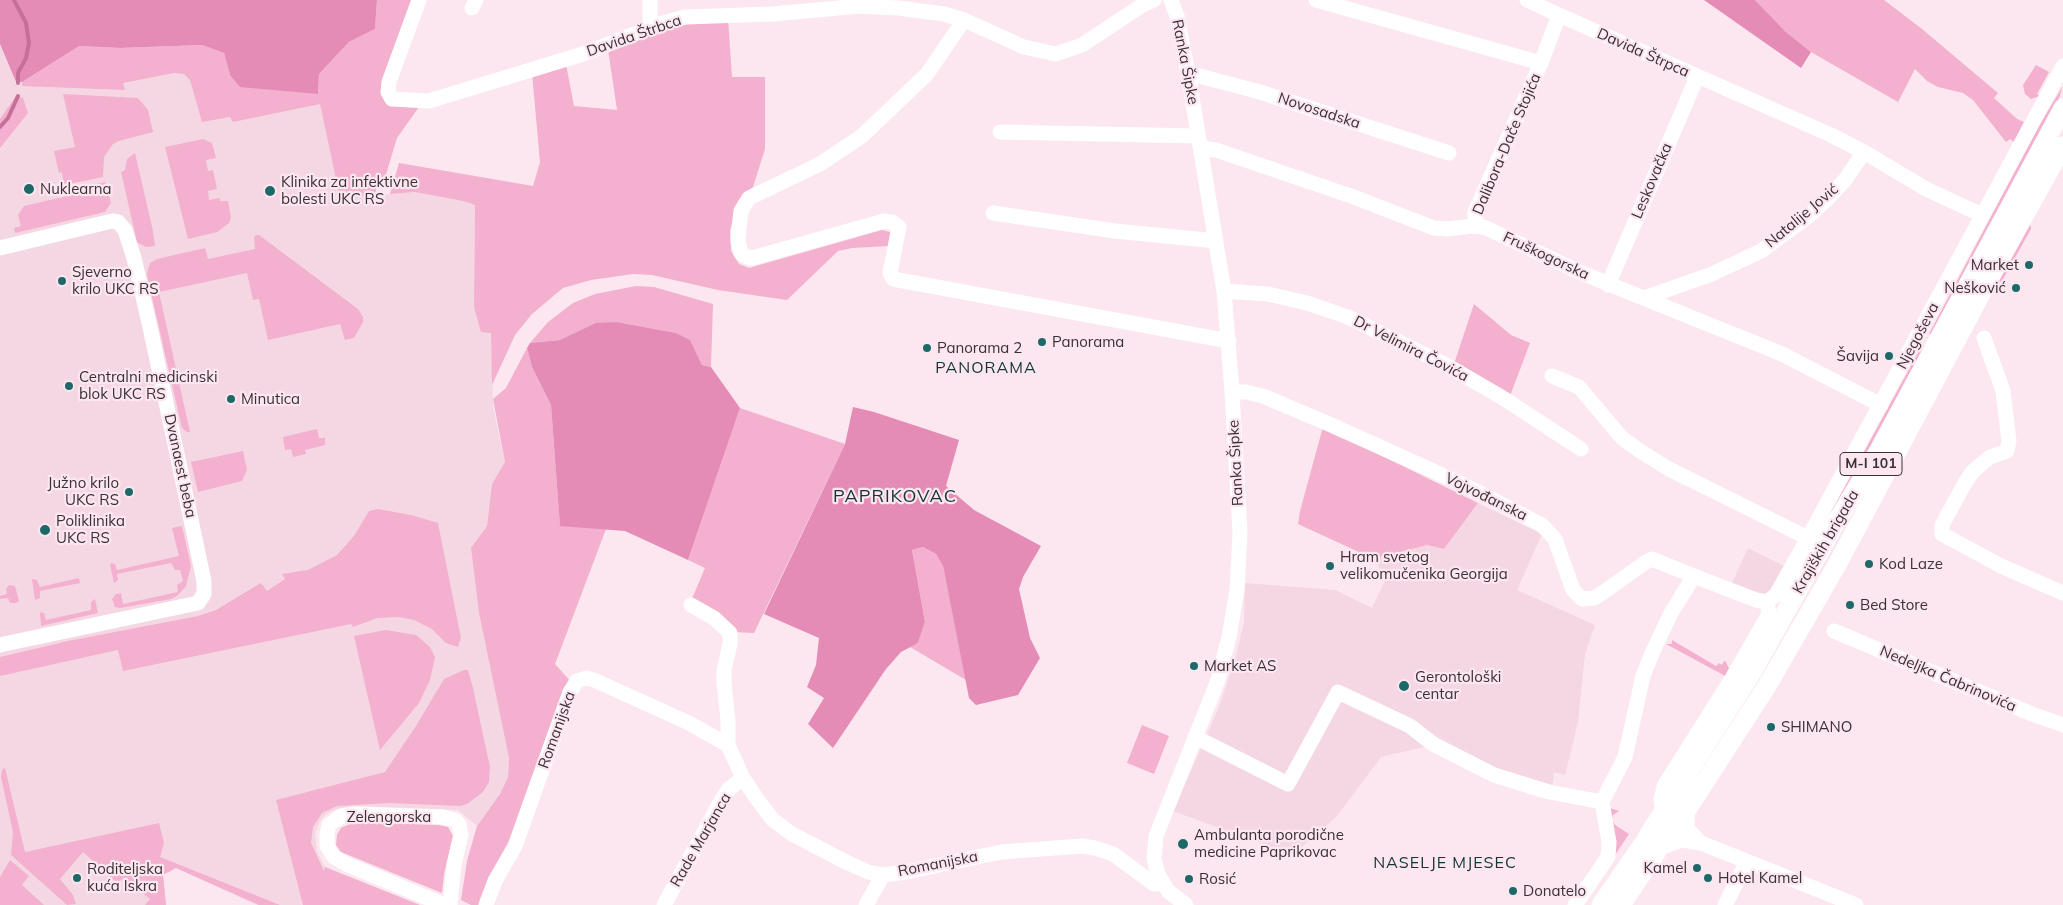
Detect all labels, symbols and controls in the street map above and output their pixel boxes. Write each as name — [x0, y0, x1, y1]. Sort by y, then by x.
street label: Davida Štrbca — [584, 11, 684, 61]
street label: Ranka Šipke — [1168, 18, 1202, 106]
street label: Davida Štrpca — [1594, 25, 1692, 81]
street label: Dalibora-Dače Stojića — [1469, 71, 1545, 217]
street label: Novosadska — [1276, 89, 1362, 133]
street label: Leskovačka — [1628, 140, 1676, 222]
place label: Klinika za infektivne bolesti UKC RS — [281, 173, 418, 208]
place label: Nuklearna — [40, 180, 112, 198]
street label: Natalije Jović — [1762, 180, 1842, 252]
marker: Nuklearna — [22, 182, 36, 196]
marker: Klinika za infektivne bolesti UKC RS — [263, 184, 277, 198]
street label: Fruškogorska — [1500, 228, 1592, 284]
place label: Market — [1971, 256, 2019, 274]
marker: Market — [2023, 259, 2035, 271]
place label: Sjeverno krilo UKC RS — [72, 263, 159, 298]
marker: Sjeverno krilo UKC RS — [56, 275, 68, 287]
place label: Nešković — [1944, 279, 2006, 297]
marker: Nešković — [2010, 282, 2022, 294]
street label: Njegoševa — [1893, 300, 1943, 372]
street label: Dr Velimira Čovića — [1351, 312, 1471, 386]
place label: Panorama — [1052, 333, 1124, 351]
marker: Panorama — [1036, 336, 1048, 348]
place label: Panorama 2 — [937, 339, 1022, 357]
marker: Panorama 2 — [921, 342, 933, 354]
place label: Šavija — [1837, 347, 1879, 365]
marker: Šavija — [1883, 350, 1895, 362]
district label: PANORAMA — [934, 358, 1038, 378]
place label: Centralni medicinski blok UKC RS — [79, 368, 218, 403]
marker: Centralni medicinski blok UKC RS — [63, 380, 75, 392]
place label: Minutica — [241, 390, 300, 408]
marker: Minutica — [225, 393, 237, 405]
street label: Dvanaest beba — [160, 412, 200, 520]
street label: Ranka Šipke — [1225, 419, 1247, 507]
road number: M-I 101 — [1840, 452, 1902, 476]
street label: Vojvođanska — [1442, 469, 1530, 525]
place label: Južno krilo UKC RS — [47, 474, 119, 509]
marker: Južno krilo UKC RS — [123, 486, 135, 498]
district label: PAPRIKOVAC — [832, 486, 958, 508]
street label: Krajiških brigada — [1789, 487, 1863, 597]
place label: Poliklinika UKC RS — [56, 512, 125, 547]
marker: Poliklinika UKC RS — [38, 523, 52, 537]
place label: Hram svetog velikomučenika Georgija — [1340, 548, 1508, 583]
place label: Kod Laze — [1879, 555, 1943, 573]
marker: Kod Laze — [1863, 558, 1875, 570]
marker: Hram svetog velikomučenika Georgija — [1324, 560, 1336, 572]
place label: Bed Store — [1860, 596, 1928, 614]
marker: Bed Store — [1844, 599, 1856, 611]
street label: Nedeljka Čabrinovića — [1877, 642, 2019, 716]
place label: Market AS — [1204, 657, 1276, 675]
marker: Market AS — [1188, 660, 1200, 672]
place label: Gerontološki centar — [1415, 668, 1501, 703]
marker: Gerontološki centar — [1397, 679, 1411, 693]
street label: Romanijska — [535, 689, 579, 771]
place label: SHIMANO — [1781, 718, 1852, 736]
marker: SHIMANO — [1765, 721, 1777, 733]
street label: Rade Marjanca — [667, 790, 735, 890]
street label: Zelengorska — [347, 808, 431, 826]
place label: Ambulanta porodične medicine Paprikovac — [1194, 826, 1344, 861]
marker: Ambulanta porodične medicine Paprikovac — [1176, 837, 1190, 851]
street label: Romanijska — [897, 847, 979, 881]
district label: NASELJE MJESEC — [1371, 853, 1519, 873]
place label: Kamel — [1644, 859, 1687, 877]
place label: Roditeljska kuća Iskra — [87, 860, 163, 895]
marker: Kamel — [1691, 862, 1703, 874]
place label: Hotel Kamel — [1718, 869, 1802, 887]
place label: Rosić — [1199, 870, 1236, 888]
marker: Roditeljska kuća Iskra — [71, 872, 83, 884]
marker: Hotel Kamel — [1702, 872, 1714, 884]
marker: Rosić — [1183, 873, 1195, 885]
place label: Donatelo — [1523, 882, 1586, 900]
marker: Donatelo — [1507, 885, 1519, 897]

